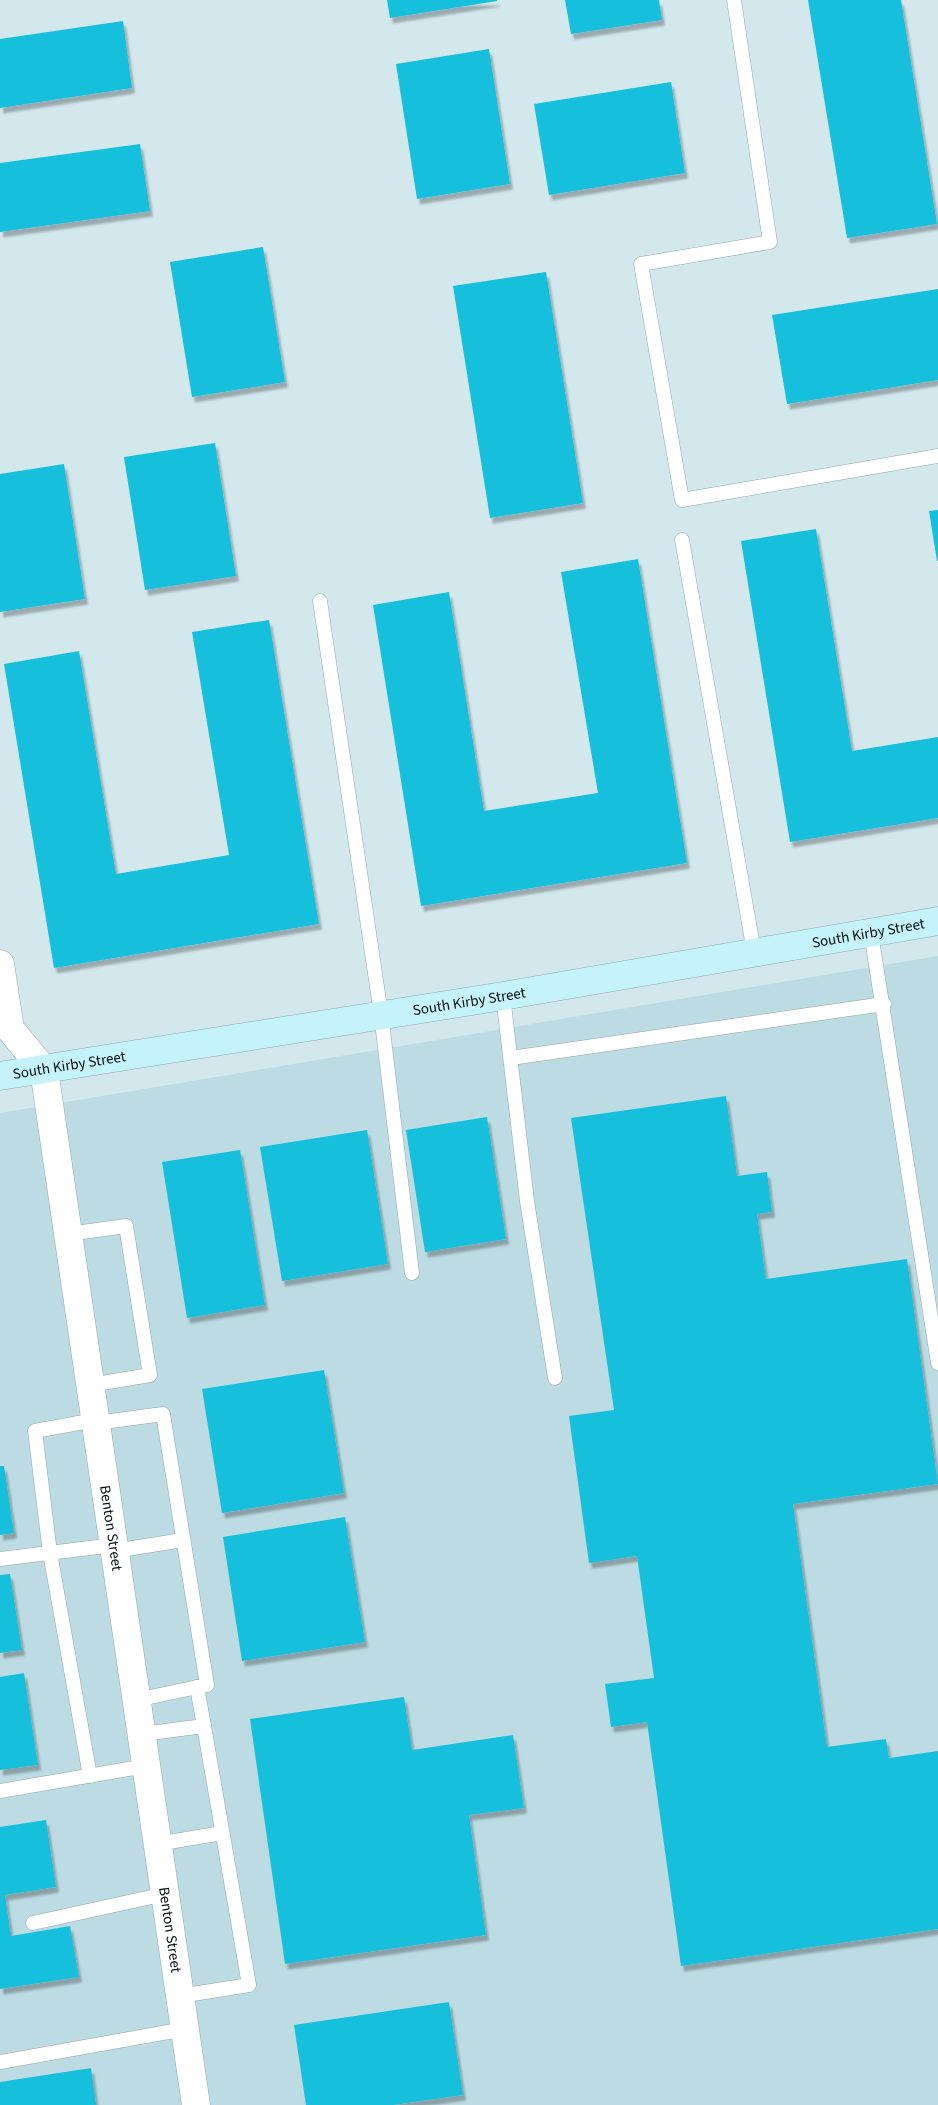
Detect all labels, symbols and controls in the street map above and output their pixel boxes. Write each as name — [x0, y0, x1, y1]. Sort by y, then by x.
street label: South Kirby Street — [810, 913, 926, 954]
street label: South Kirby Street — [411, 982, 527, 1021]
street label: South Kirby Street — [11, 1046, 127, 1085]
street label: Benton Street — [94, 1484, 127, 1572]
street label: Benton Street — [153, 1886, 186, 1974]

